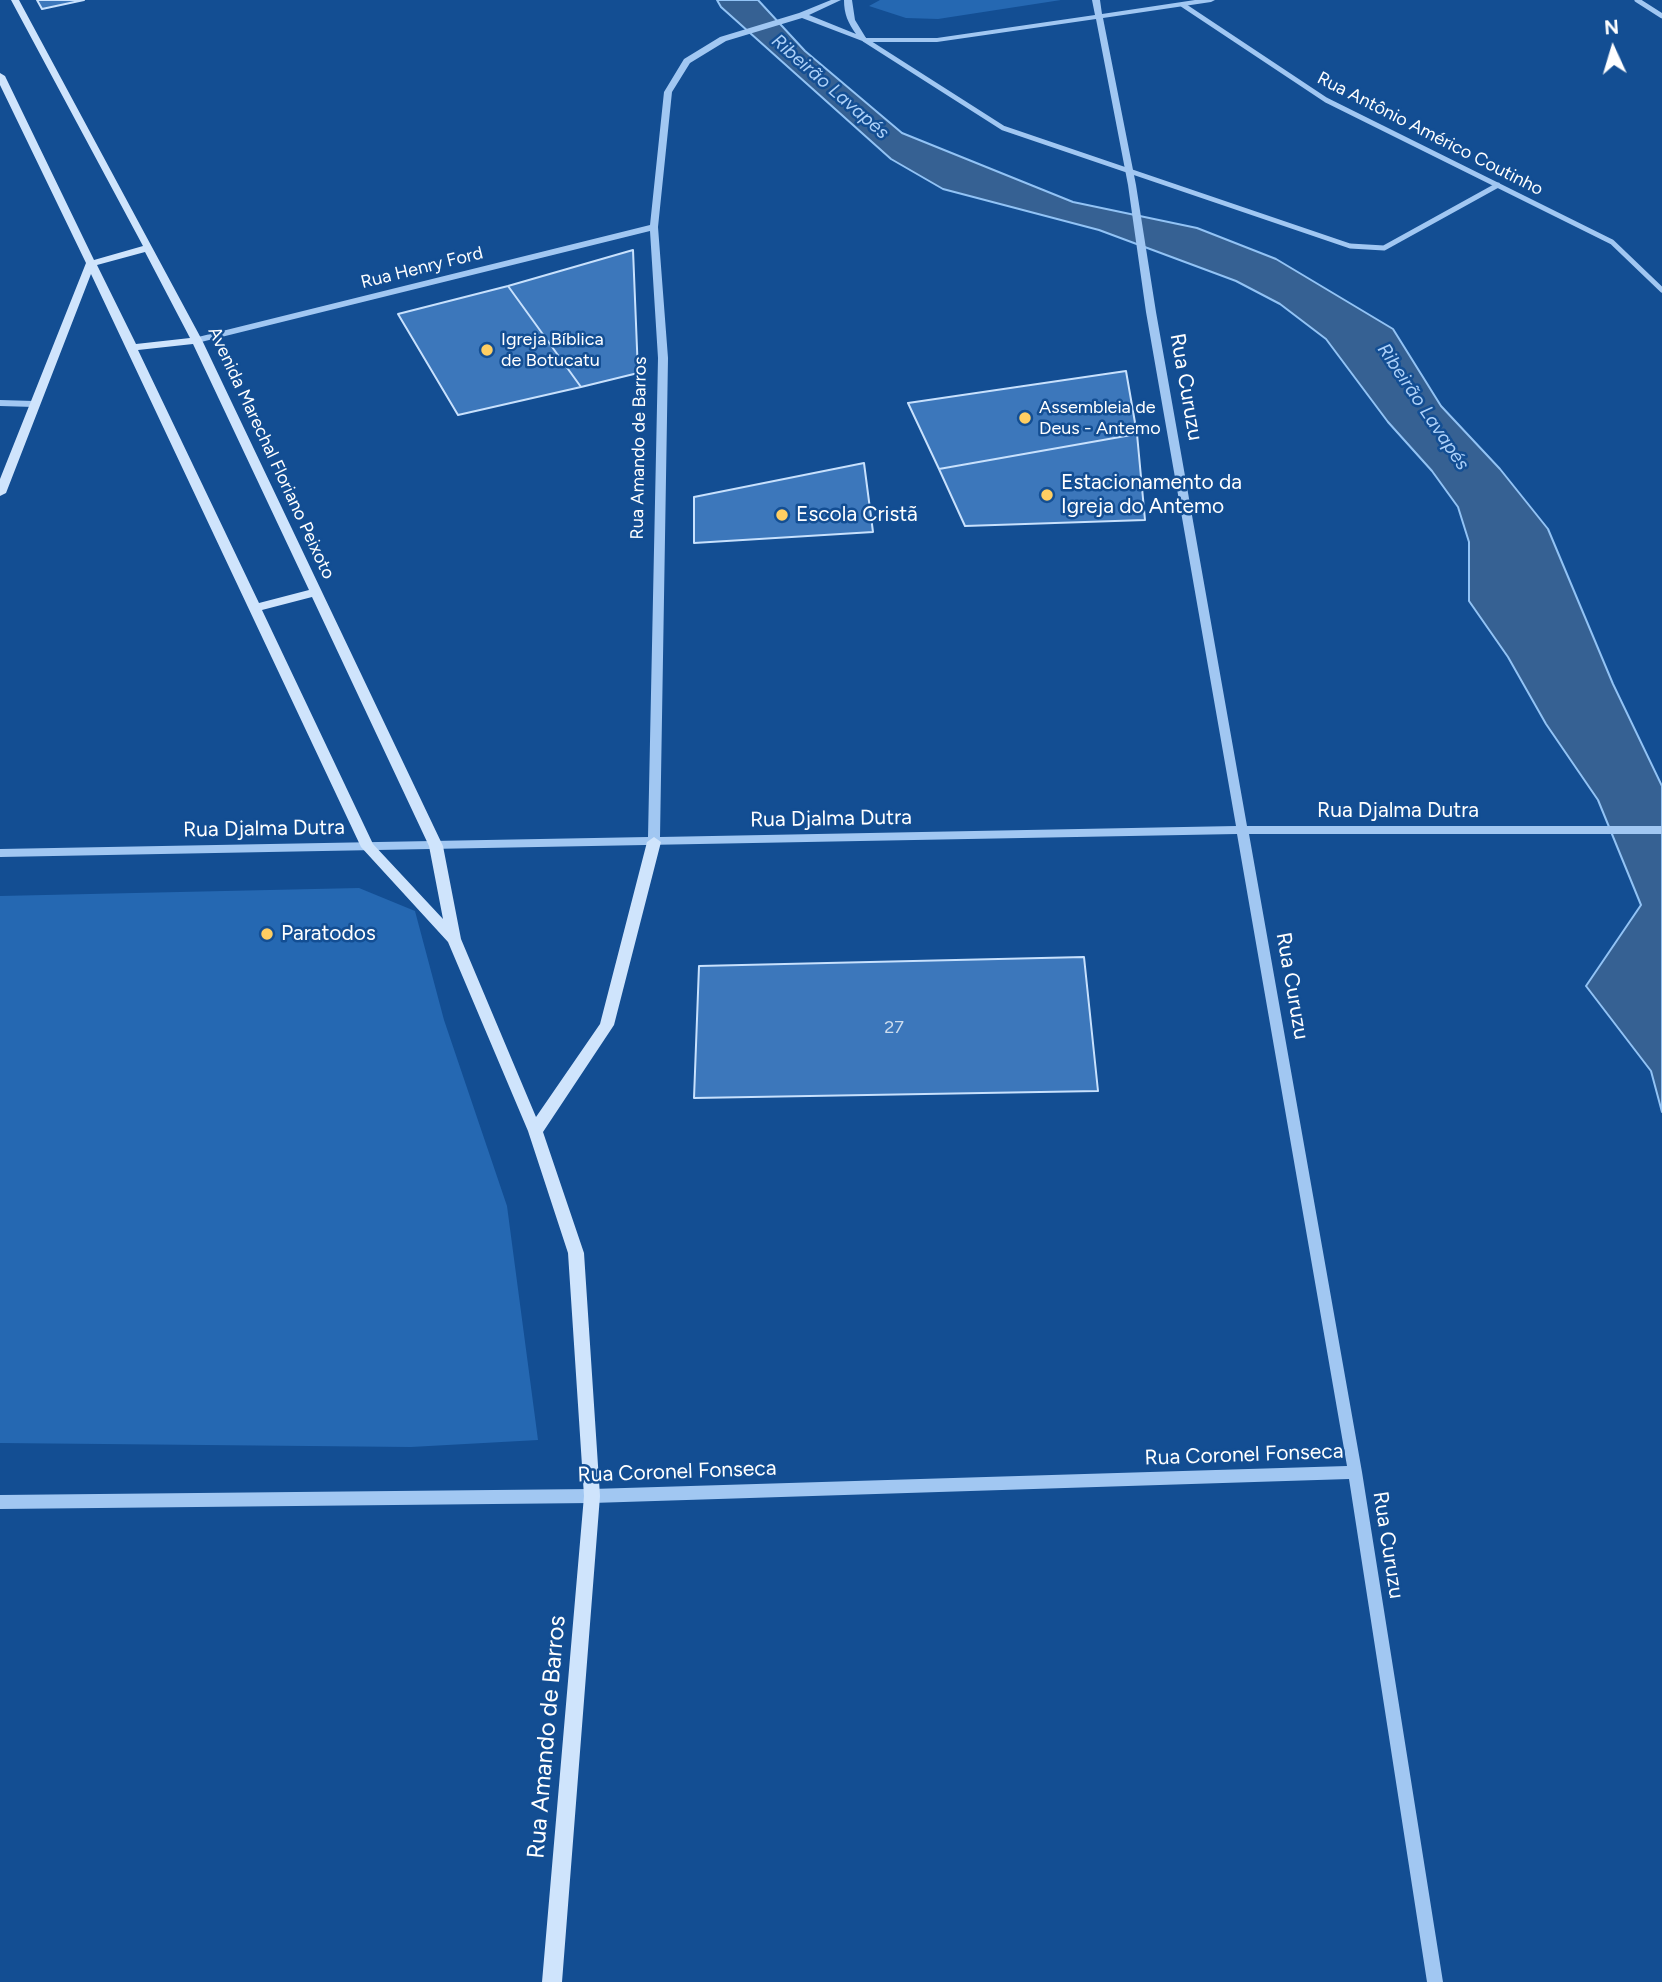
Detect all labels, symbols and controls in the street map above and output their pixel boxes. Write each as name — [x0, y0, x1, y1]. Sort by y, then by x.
north arrow — [1578, 14, 1648, 84]
text: N — [1603, 16, 1620, 40]
water label: Ribeirão Lavapés — [767, 30, 893, 144]
street label: Rua Antônio Américo Coutinho — [1313, 67, 1547, 201]
street label: Rua Henry Ford — [359, 242, 485, 294]
street label: Avenida Marechal Floriano Peixoto — [203, 323, 339, 583]
place label: Igreja Bíblica de Botucatu — [501, 329, 604, 372]
street label: Rua Curuzu — [1164, 331, 1208, 443]
water label: Ribeirão Lavapés — [1372, 339, 1474, 475]
marker: Igreja Bíblica de Botucatu — [479, 342, 495, 358]
street label: Rua Amando de Barros — [627, 356, 651, 540]
place label: Assembleia de Deus - Antemo — [1039, 397, 1161, 440]
marker: Assembleia de Deus - Antemo — [1017, 410, 1033, 426]
place label: Estacionamento da Igreja do Antemo — [1061, 470, 1242, 520]
marker: Estacionamento da Igreja do Antemo — [1039, 487, 1055, 503]
place label: Escola Cristã — [796, 502, 918, 528]
marker: Escola Cristã — [774, 507, 790, 523]
street label: Rua Djalma Dutra — [1317, 798, 1479, 824]
street label: Rua Djalma Dutra — [750, 805, 912, 833]
street label: Rua Djalma Dutra — [183, 815, 345, 843]
place label: Paratodos — [281, 921, 376, 947]
marker: Paratodos — [259, 926, 275, 942]
street label: Rua Curuzu — [1270, 930, 1314, 1042]
house number: 27 — [884, 1017, 904, 1039]
street label: Rua Coronel Fonseca — [1144, 1439, 1344, 1471]
street label: Rua Coronel Fonseca — [577, 1456, 777, 1488]
street label: Rua Curuzu — [1367, 1489, 1409, 1601]
street label: Rua Amando de Barros — [522, 1614, 572, 1860]

